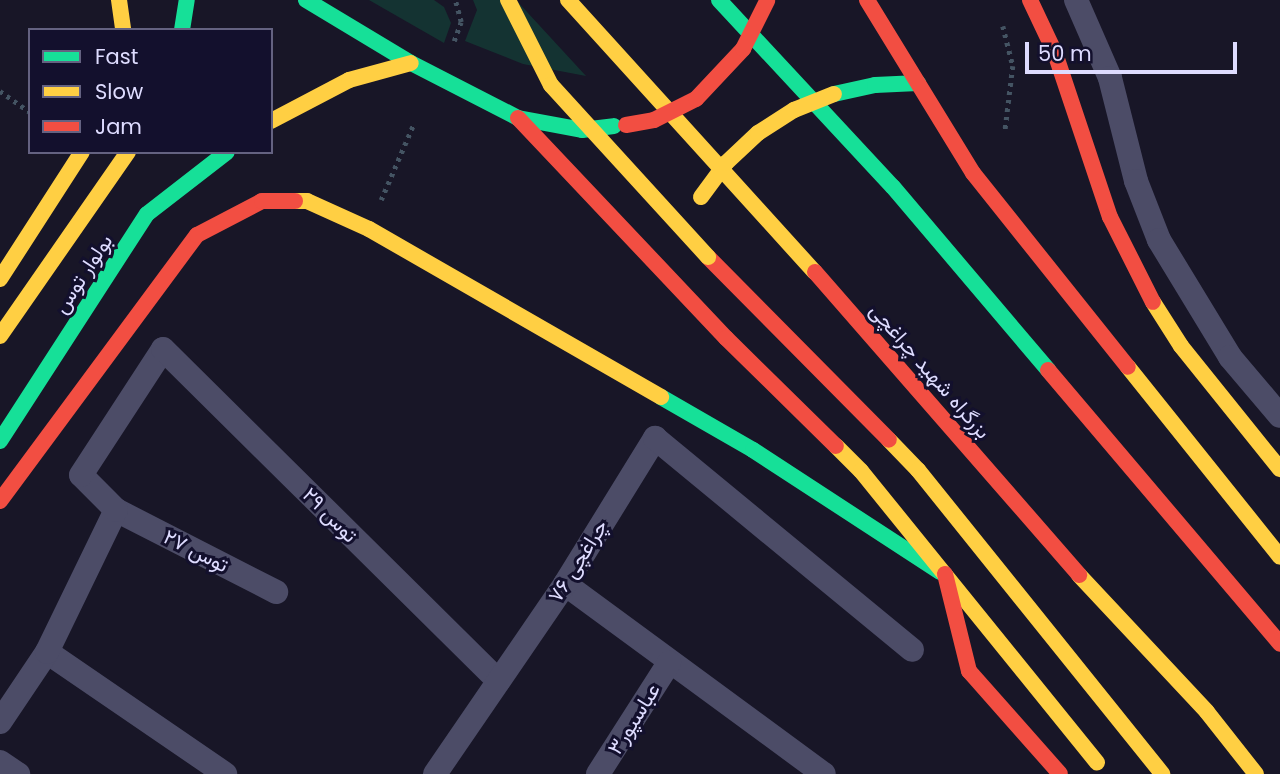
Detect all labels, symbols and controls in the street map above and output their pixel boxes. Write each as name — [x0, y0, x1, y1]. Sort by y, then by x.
legend — [28, 28, 273, 154]
scale bar — [1028, 28, 1240, 72]
text: 50 m — [1038, 39, 1092, 68]
text: Fast — [95, 42, 138, 71]
text: Slow — [95, 77, 143, 106]
text: Jam — [95, 112, 142, 141]
street label: بولوار توس — [48, 230, 118, 318]
street label: بزرگراه شهید چراغچی — [864, 298, 996, 444]
street label: توس ۲۹ — [297, 482, 363, 548]
street label: چراغچی ۷۶ — [543, 515, 613, 607]
street label: توس ۲۷ — [159, 524, 233, 578]
street label: عباسپور۳ — [602, 679, 666, 759]

